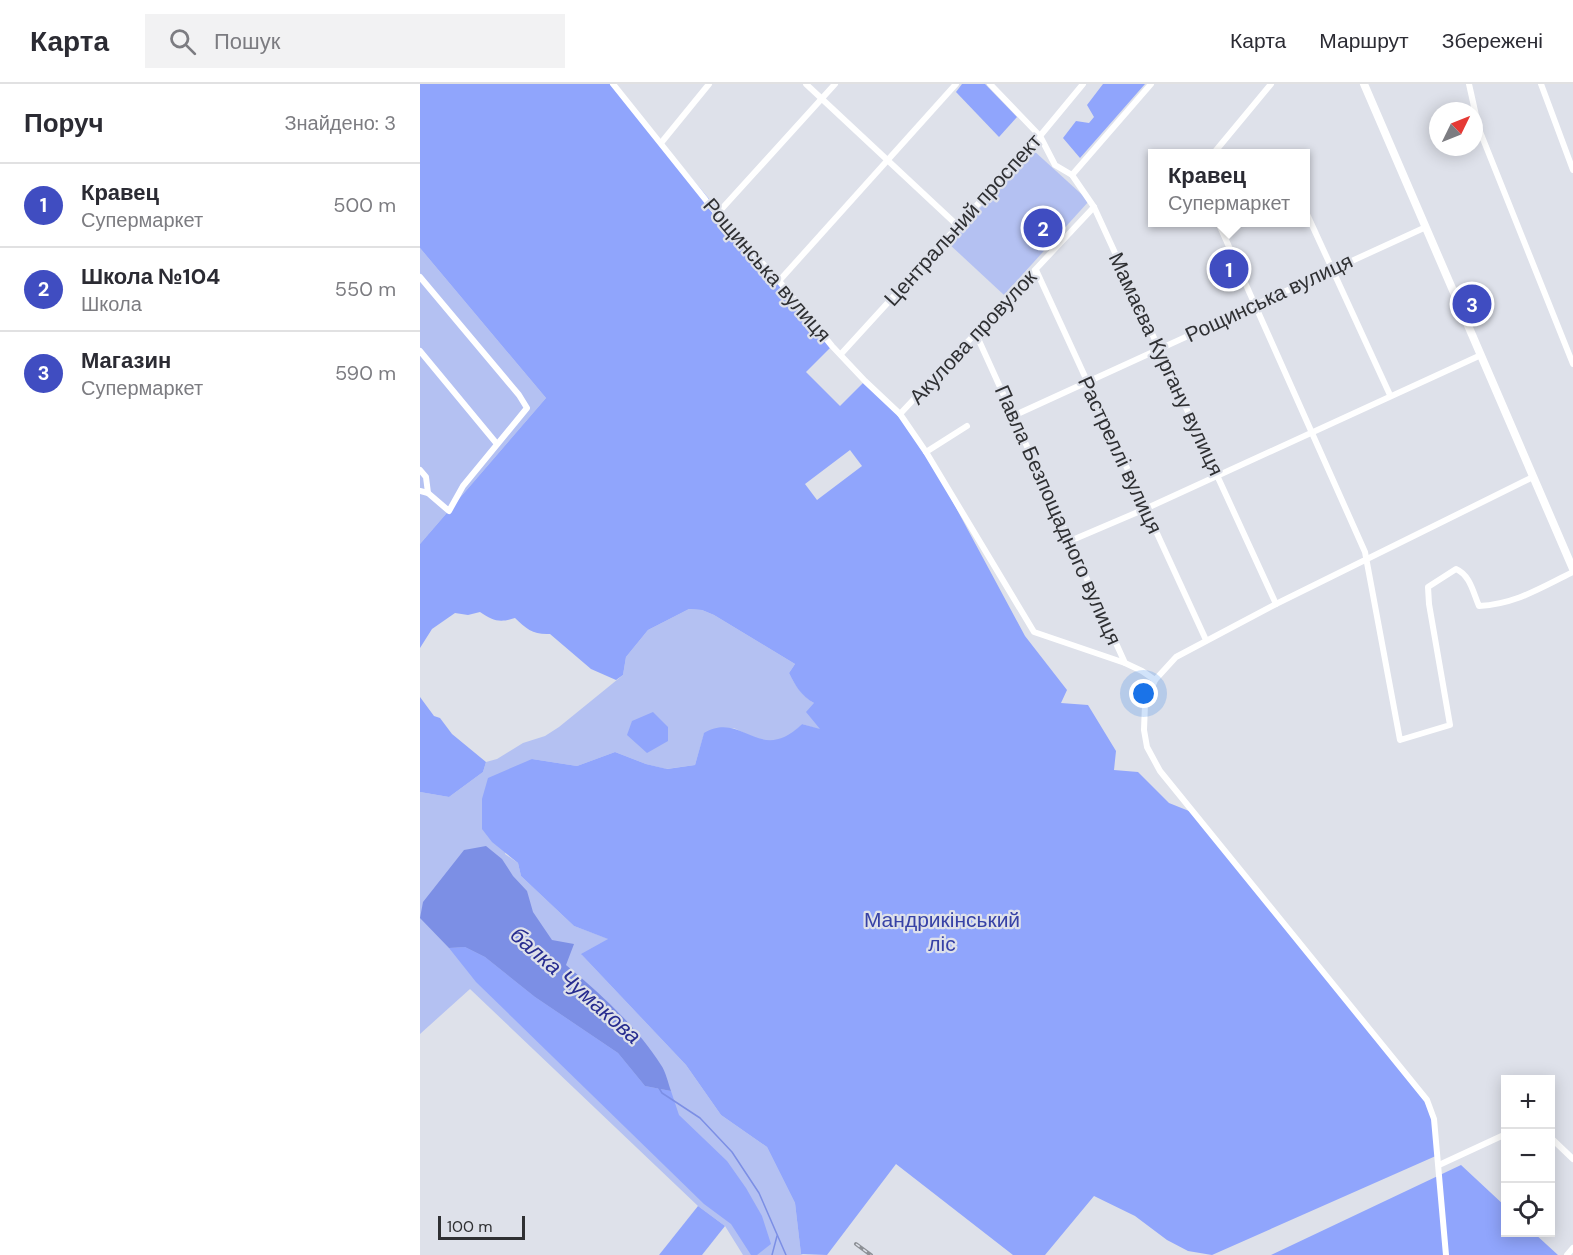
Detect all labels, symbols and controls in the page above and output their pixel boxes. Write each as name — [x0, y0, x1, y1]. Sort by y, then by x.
search box — [145, 14, 565, 68]
text: Карта — [30, 23, 109, 60]
icon: search — [166, 25, 199, 58]
text: Пошук — [214, 27, 280, 56]
text: Карта — [1230, 27, 1286, 55]
text: Маршрут — [1319, 27, 1409, 55]
text: Збережені — [1442, 27, 1543, 55]
north arrow — [1429, 102, 1483, 156]
text: Поруч — [24, 106, 104, 140]
text: Знайдено: 3 — [284, 110, 396, 136]
street label: Центральний проспект — [878, 128, 1048, 312]
popup — [1148, 149, 1310, 227]
text: Кравец — [1168, 161, 1246, 190]
text: Кравец — [81, 178, 159, 207]
text: Супермаркет — [1168, 190, 1290, 216]
text: 1 — [40, 192, 47, 218]
text: 500 m — [333, 192, 396, 218]
street label: Рощинська вулиця — [697, 192, 837, 348]
pin: 2 — [1024, 206, 1062, 250]
text: Супермаркет — [81, 207, 203, 233]
pin: 1 — [1210, 246, 1248, 291]
street label: Рощинська вулиця — [1181, 247, 1357, 349]
street label: Мамаєва Кургану вулиця — [1102, 248, 1230, 480]
text: Школа №104 — [81, 262, 220, 291]
street label: Акулова провулок — [903, 263, 1043, 410]
text: 2 — [38, 276, 49, 302]
text: 550 m — [335, 276, 396, 302]
pin: 3 — [1452, 282, 1492, 326]
text: Школа — [81, 291, 142, 317]
text: Магазин — [81, 346, 171, 375]
text: 3 — [37, 360, 50, 386]
text: 590 m — [335, 360, 396, 386]
street label: Растреллі вулиця — [1071, 372, 1169, 538]
text: Супермаркет — [81, 375, 203, 401]
street label: Павла Безпощадного вулиця — [988, 381, 1128, 649]
your location — [1129, 679, 1158, 708]
park label: Мандрикінський ліс — [864, 906, 1020, 958]
water label: балка Чумакова — [504, 920, 647, 1050]
map controls — [1501, 1075, 1555, 1237]
button: + — [1501, 1075, 1555, 1129]
button: − — [1501, 1129, 1555, 1183]
button: locate — [1501, 1183, 1555, 1237]
scale bar — [438, 1213, 525, 1240]
text: 100 m — [447, 1216, 492, 1237]

